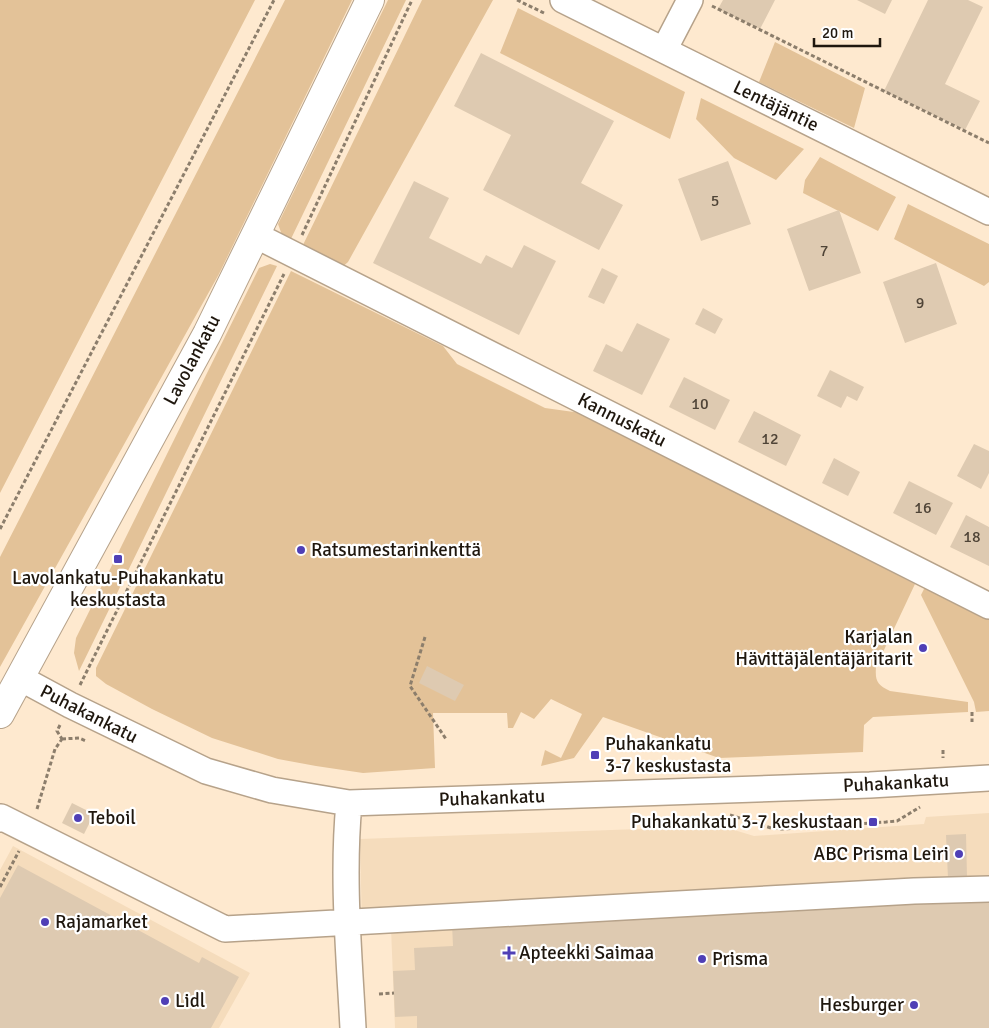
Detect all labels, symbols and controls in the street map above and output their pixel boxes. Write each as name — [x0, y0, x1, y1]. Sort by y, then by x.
scale bar — [814, 15, 880, 47]
text: 20 m — [822, 24, 853, 42]
street label: Lentäjäntie — [729, 75, 823, 137]
house number: 5 — [711, 191, 719, 211]
house number: 7 — [820, 241, 828, 261]
house number: 9 — [916, 293, 924, 313]
street label: Lavolankatu — [158, 311, 226, 409]
street label: Kannuskatu — [574, 387, 670, 453]
house number: 10 — [691, 394, 709, 414]
house number: 12 — [761, 429, 779, 449]
house number: 16 — [914, 498, 932, 518]
house number: 18 — [963, 527, 981, 547]
place label: Ratsumestarinkenttä — [311, 538, 481, 562]
marker: Ratsumestarinkenttä — [295, 544, 307, 556]
marker: Lavolankatu-Puhakankatu keskustasta — [112, 553, 124, 565]
place label: Lavolankatu-Puhakankatu keskustasta — [12, 566, 224, 612]
place label: Karjalan Hävittäjälentäjäritarit — [735, 625, 913, 671]
marker: Karjalan Hävittäjälentäjäritarit — [917, 642, 929, 654]
street label: Puhakankatu — [36, 679, 142, 749]
place label: Puhakankatu 3-7 keskustasta — [605, 732, 731, 778]
marker: Puhakankatu 3-7 keskustasta — [589, 749, 601, 761]
street label: Puhakankatu — [842, 768, 950, 798]
street label: Puhakankatu — [438, 784, 546, 812]
place label: Teboil — [88, 806, 136, 830]
place label: Puhakankatu 3-7 keskustaan — [631, 810, 863, 834]
marker: Teboil — [72, 812, 84, 824]
marker: Puhakankatu 3-7 keskustaan — [867, 816, 879, 828]
place label: ABC Prisma Leiri — [814, 842, 949, 866]
marker: ABC Prisma Leiri — [953, 848, 965, 860]
place label: Rajamarket — [55, 910, 148, 934]
marker: Rajamarket — [39, 916, 51, 928]
place label: Apteekki Saimaa — [519, 941, 654, 965]
marker: Apteekki Saimaa — [503, 947, 515, 959]
place label: Prisma — [712, 947, 768, 971]
marker: Prisma — [696, 953, 708, 965]
place label: Lidl — [175, 989, 205, 1013]
place label: Hesburger — [820, 993, 904, 1017]
marker: Lidl — [159, 995, 171, 1007]
marker: Hesburger — [908, 999, 920, 1011]

